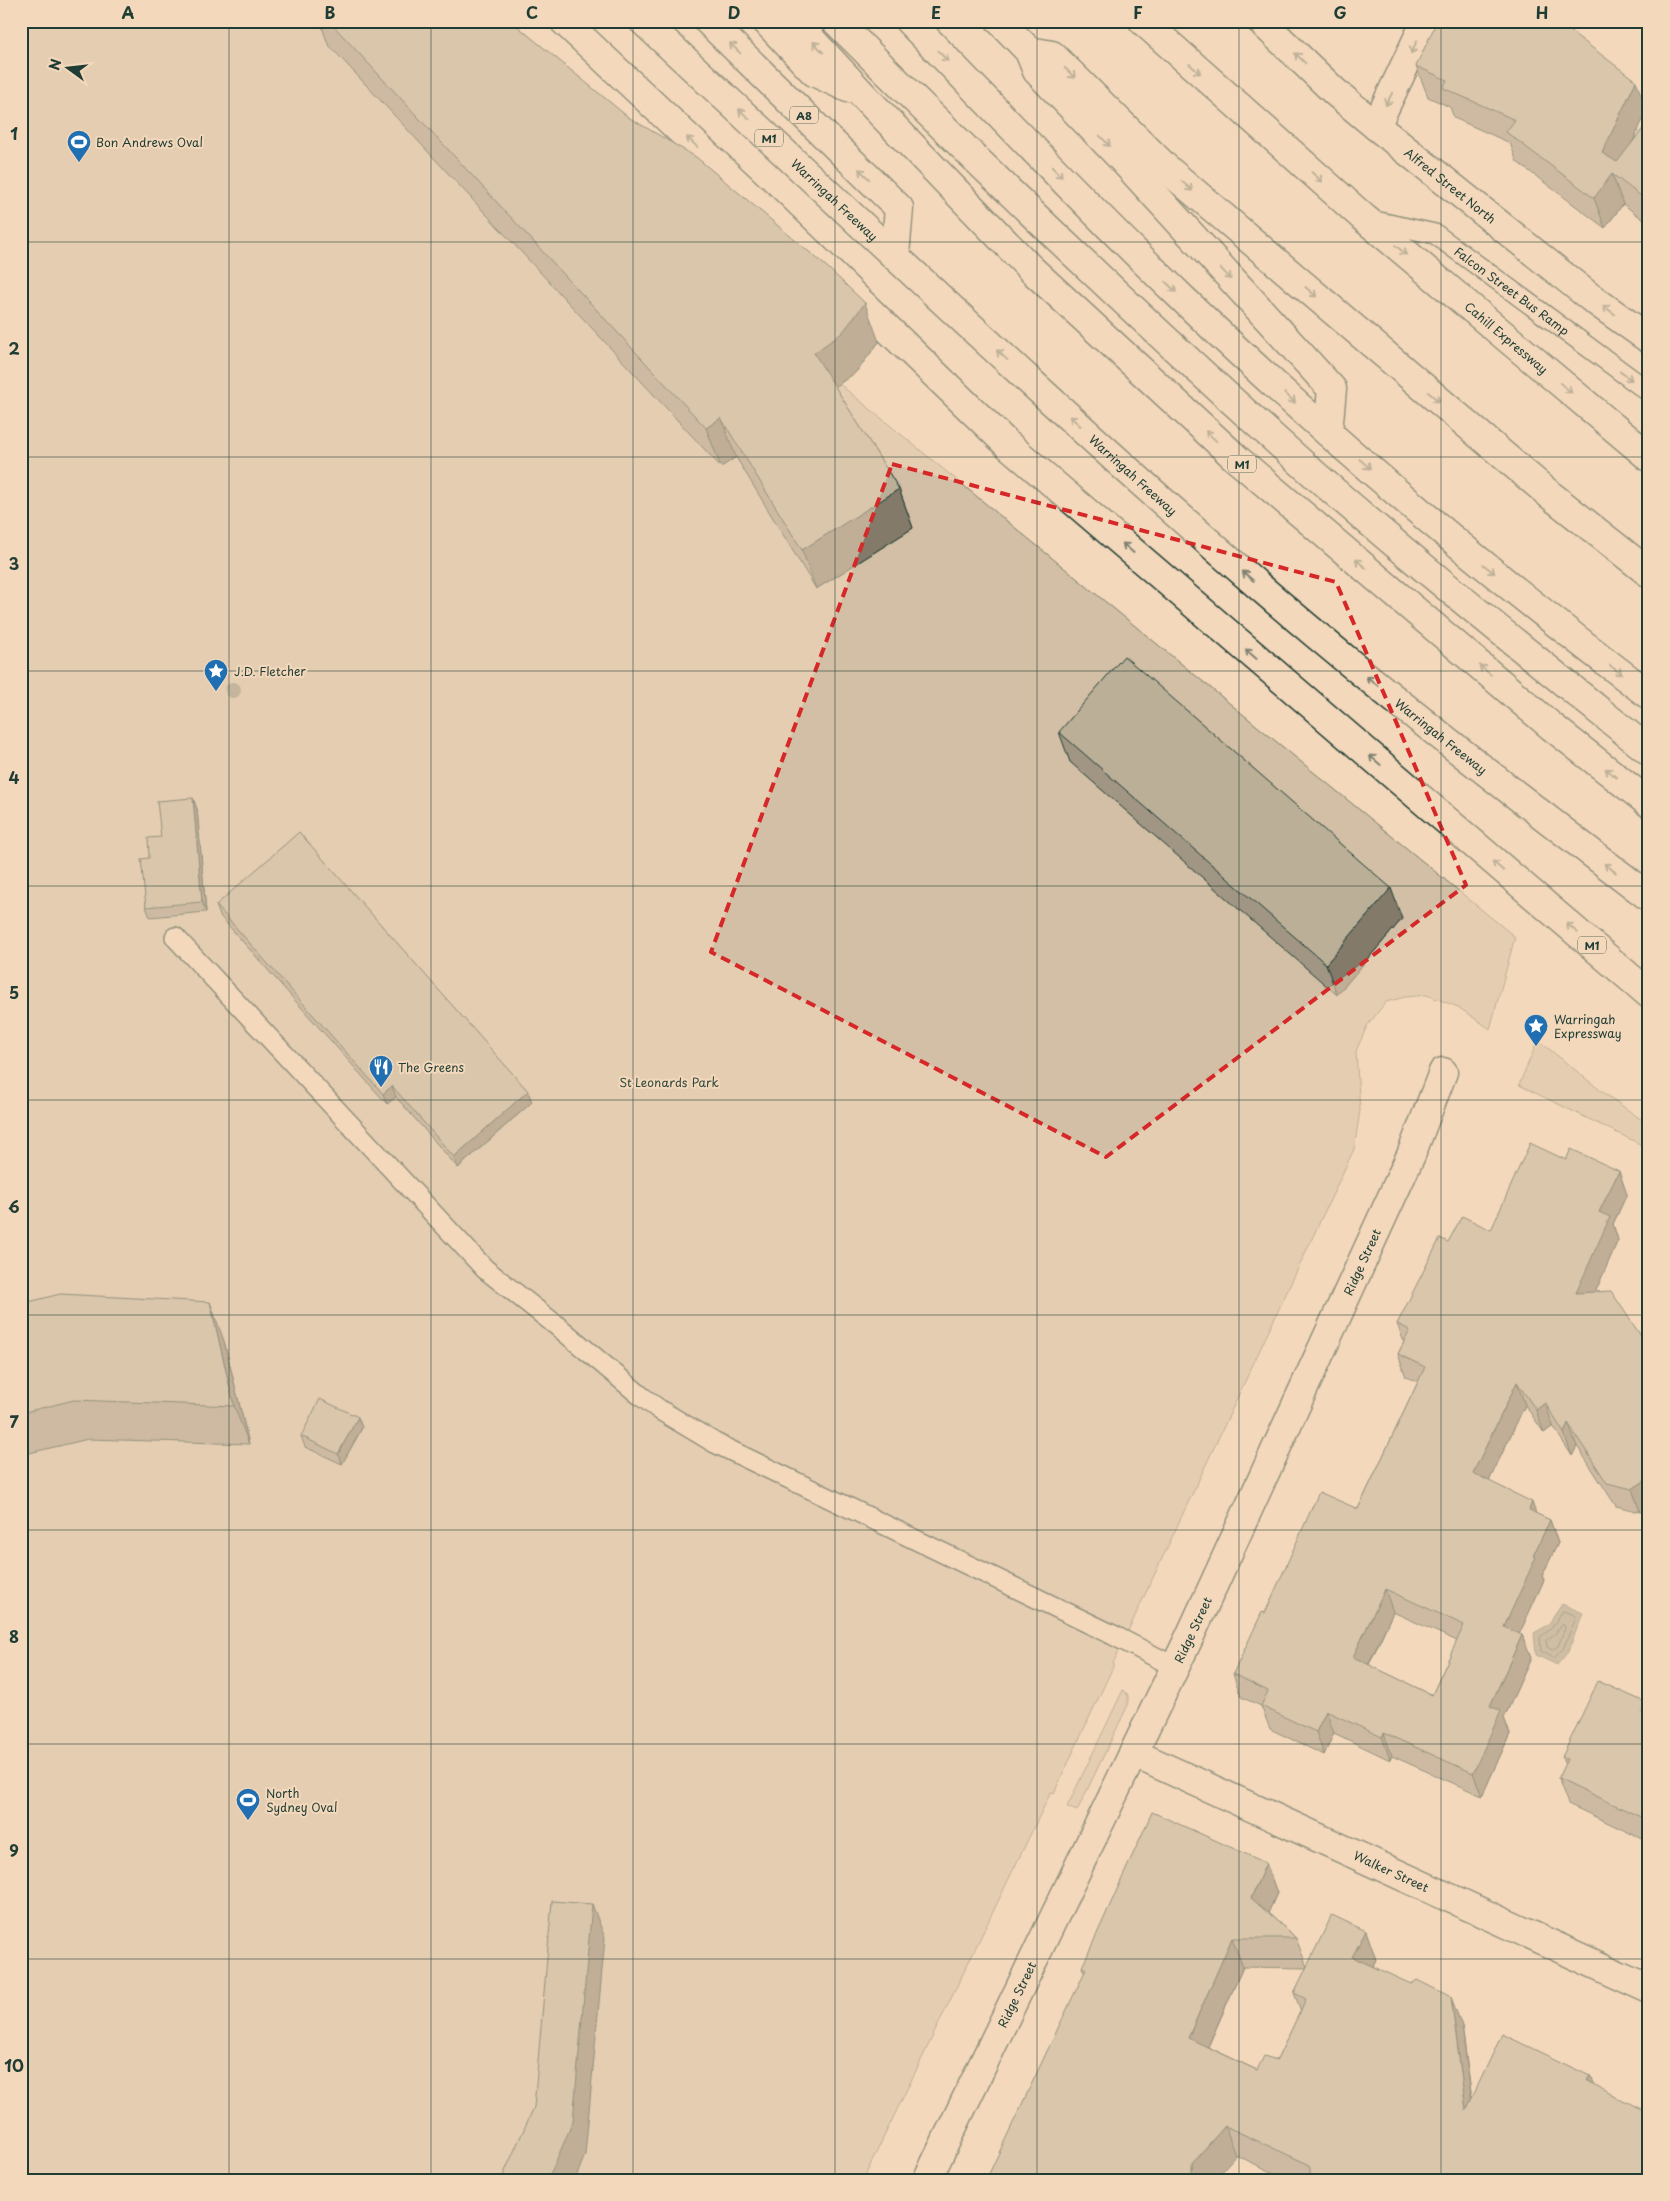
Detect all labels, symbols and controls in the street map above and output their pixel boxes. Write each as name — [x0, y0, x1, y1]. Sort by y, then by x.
text: A — [122, 0, 135, 24]
text: B — [325, 0, 336, 24]
text: C — [526, 0, 538, 24]
text: D — [728, 0, 740, 24]
text: E — [931, 0, 941, 24]
text: F — [1133, 0, 1143, 24]
text: G — [1333, 0, 1347, 24]
text: H — [1536, 0, 1548, 24]
one-way arrow — [1408, 39, 1418, 54]
one-way arrow — [812, 40, 824, 53]
north arrow — [42, 42, 92, 92]
one-way arrow — [729, 42, 742, 54]
one-way arrow — [937, 50, 949, 62]
one-way arrow — [1293, 52, 1306, 64]
text: N — [43, 56, 67, 73]
one-way arrow — [1189, 63, 1202, 75]
one-way arrow — [1064, 67, 1077, 79]
one-way arrow — [1384, 91, 1393, 106]
road number: A8 — [790, 106, 818, 124]
one-way arrow — [737, 108, 750, 120]
text: 1 — [10, 121, 18, 145]
sports icon: Bon Andrews Oval — [66, 129, 92, 163]
road number: M1 — [755, 130, 783, 146]
place label: Bon Andrews Oval — [96, 133, 203, 151]
one-way arrow — [1099, 135, 1111, 147]
one-way arrow — [686, 136, 699, 148]
street label: Alfred Street North — [1401, 143, 1500, 228]
street label: Warringah Freeway — [787, 155, 882, 245]
one-way arrow — [1051, 165, 1063, 178]
one-way arrow — [858, 168, 870, 180]
one-way arrow — [1310, 171, 1323, 182]
one-way arrow — [1181, 180, 1194, 192]
street label: Falcon Street Bus Ramp — [1451, 242, 1573, 339]
one-way arrow — [1395, 244, 1408, 255]
one-way arrow — [1221, 267, 1232, 280]
one-way arrow — [1165, 281, 1177, 294]
one-way arrow — [1304, 286, 1317, 298]
street label: Cahill Expressway — [1461, 297, 1552, 378]
one-way arrow — [1602, 305, 1616, 315]
text: 2 — [8, 336, 20, 360]
one-way arrow — [996, 349, 1009, 361]
one-way arrow — [1619, 371, 1633, 381]
one-way arrow — [1559, 382, 1572, 393]
one-way arrow — [1284, 392, 1297, 404]
one-way arrow — [1428, 392, 1441, 403]
one-way arrow — [1068, 415, 1081, 427]
street label: Warringah Freeway — [1085, 430, 1181, 519]
one-way arrow — [1205, 430, 1218, 442]
road number: M1 — [1228, 456, 1256, 472]
one-way arrow — [1358, 458, 1371, 469]
one-way arrow — [1122, 543, 1135, 554]
text: 3 — [9, 551, 19, 575]
one-way arrow — [1355, 559, 1368, 570]
one-way arrow — [1482, 563, 1495, 574]
one-way arrow — [1241, 571, 1254, 582]
one-way arrow — [1245, 648, 1258, 660]
place icon: J.D. Fletcher — [203, 658, 229, 692]
place label: J.D. Fletcher — [234, 662, 306, 680]
one-way arrow — [1479, 664, 1492, 675]
one-way arrow — [1609, 665, 1623, 675]
one-way arrow — [1366, 676, 1379, 687]
street label: Warringah Freeway — [1391, 694, 1491, 778]
one-way arrow — [1368, 754, 1381, 765]
text: 4 — [9, 765, 20, 789]
one-way arrow — [1604, 767, 1617, 778]
one-way arrow — [1492, 860, 1505, 871]
one-way arrow — [1604, 862, 1617, 873]
one-way arrow — [1565, 922, 1578, 934]
road number: M1 — [1578, 936, 1606, 954]
text: 5 — [9, 980, 19, 1004]
place label: Warringah Expressway — [1554, 1010, 1621, 1042]
place icon: Warringah Expressway — [1523, 1013, 1549, 1047]
restaurant icon: The Greens — [368, 1054, 394, 1088]
place label: The Greens — [398, 1058, 465, 1076]
park label: St Leonards Park — [619, 1073, 719, 1091]
text: 6 — [8, 1194, 20, 1218]
street label: Ridge Street — [1339, 1226, 1385, 1298]
text: 7 — [9, 1409, 19, 1433]
street label: Ridge Street — [1169, 1594, 1216, 1666]
text: 8 — [9, 1624, 19, 1648]
place label: North Sydney Oval — [266, 1784, 337, 1816]
sports icon: North Sydney Oval — [235, 1787, 261, 1821]
text: 9 — [9, 1838, 19, 1862]
street label: Walker Street — [1351, 1846, 1432, 1896]
street label: Ridge Street — [993, 1958, 1040, 2031]
text: 10 — [4, 2053, 24, 2077]

